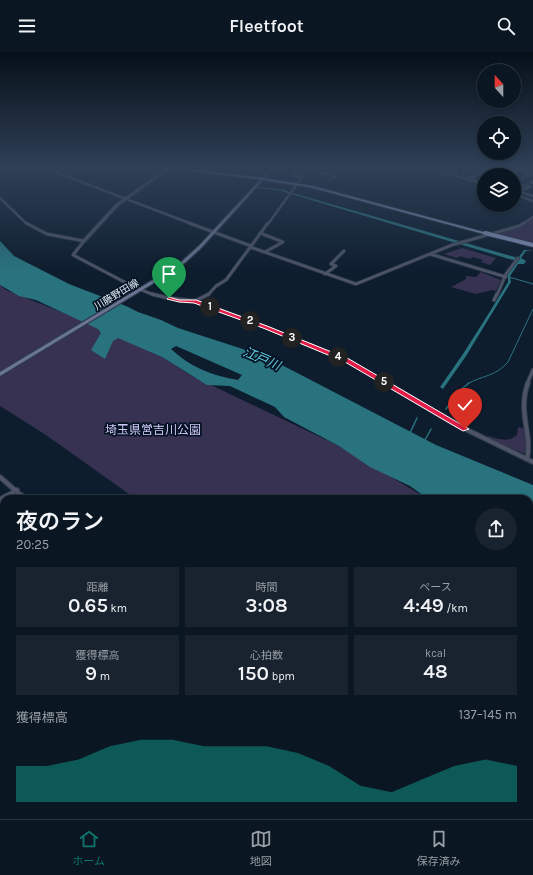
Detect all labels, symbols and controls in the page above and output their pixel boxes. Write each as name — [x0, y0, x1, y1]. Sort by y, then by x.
icon: menu — [16, 15, 38, 37]
text: Fleetfoot — [229, 15, 304, 37]
icon: search — [495, 15, 517, 37]
north arrow — [477, 64, 521, 108]
map controls — [477, 64, 521, 212]
button: locate — [477, 116, 521, 160]
button: layers — [477, 168, 521, 212]
pin — [152, 257, 186, 298]
icon: arrive — [158, 263, 180, 285]
street label: 川藤野田線 — [92, 277, 141, 313]
pin: 1 — [200, 297, 220, 317]
text: 1 — [208, 300, 212, 313]
pin: 2 — [240, 311, 260, 331]
text: 2 — [247, 314, 253, 327]
pin: 3 — [282, 328, 302, 348]
text: 3 — [289, 331, 295, 344]
water label: 江戸川 — [241, 344, 285, 374]
pin: 4 — [328, 347, 348, 367]
text: 4 — [335, 350, 341, 363]
pin: 5 — [374, 372, 394, 392]
text: 5 — [381, 375, 387, 388]
pin — [448, 388, 482, 429]
icon: check — [454, 394, 476, 416]
park label: 埼玉県営吉川公園 — [105, 423, 201, 437]
button: share — [475, 508, 517, 550]
text: 夜のラン — [16, 509, 104, 535]
text: 20:25 — [16, 537, 49, 552]
text: 距離 — [87, 581, 109, 594]
text: 時間 — [256, 581, 278, 594]
text: ペース — [419, 581, 452, 594]
text: 0.65 — [68, 594, 108, 617]
text: 3:08 — [245, 594, 288, 617]
text: 4:49 — [403, 594, 444, 617]
text: km — [108, 602, 127, 615]
text: /km — [444, 602, 468, 615]
text: kcal — [425, 647, 446, 660]
text: 獲得標高 — [76, 649, 120, 662]
text: 心拍数 — [250, 649, 283, 662]
text: 48 — [423, 660, 448, 683]
text: 9 — [85, 662, 97, 685]
text: 150 — [238, 662, 269, 685]
text: m — [97, 670, 110, 683]
text: bpm — [269, 670, 295, 683]
text: 137–145 m — [459, 707, 517, 722]
text: 獲得標高 — [16, 710, 68, 725]
tab: ホーム — [72, 828, 105, 868]
tab: 地図 — [250, 828, 272, 868]
tab: 保存済み — [417, 828, 461, 868]

